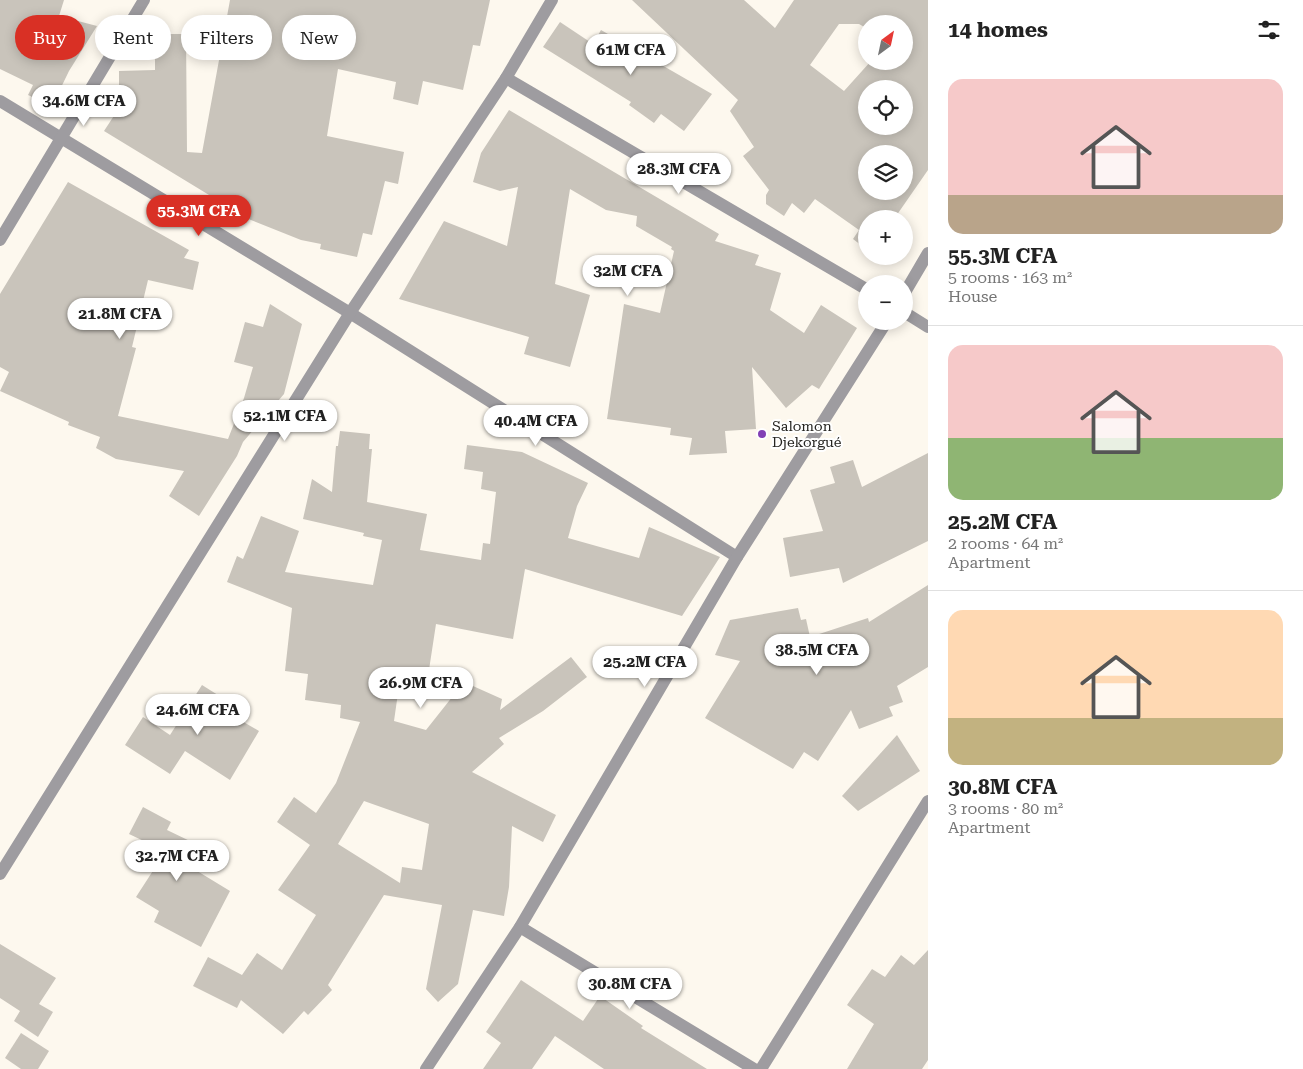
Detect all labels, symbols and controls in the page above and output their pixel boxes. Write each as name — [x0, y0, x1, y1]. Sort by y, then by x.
chip: Buy — [15, 15, 85, 60]
chip: Rent — [95, 15, 171, 60]
chip: Filters — [181, 15, 272, 60]
chip: New — [282, 15, 356, 60]
north arrow — [858, 15, 912, 70]
map controls — [858, 15, 913, 330]
icon: filters — [1255, 16, 1283, 44]
text: 14 homes — [948, 18, 1048, 42]
pin: 61M CFA — [585, 34, 677, 76]
text: 61M CFA — [596, 40, 666, 59]
button: locate — [858, 80, 913, 135]
pin: 34.6M CFA — [27, 84, 141, 127]
text: 34.6M CFA — [42, 91, 126, 110]
icon: home — [1071, 112, 1161, 202]
button: layers — [858, 145, 913, 200]
pin: 28.3M CFA — [622, 152, 736, 195]
text: 28.3M CFA — [637, 159, 721, 178]
pin: 55.3M CFA — [142, 194, 256, 237]
text: 55.3M CFA — [157, 201, 241, 220]
button: + — [858, 210, 913, 265]
text: 55.3M CFA — [948, 244, 1057, 268]
pin: 32M CFA — [582, 254, 674, 297]
text: 32M CFA — [593, 261, 663, 280]
text: 5 rooms · 163 m² — [948, 268, 1072, 287]
button: − — [858, 275, 913, 330]
text: House — [948, 287, 997, 306]
pin: 21.8M CFA — [63, 298, 177, 340]
text: 21.8M CFA — [78, 304, 162, 323]
icon: home — [1071, 377, 1161, 467]
pin: 52.1M CFA — [228, 400, 342, 442]
pin: 40.4M CFA — [479, 404, 593, 447]
text: 52.1M CFA — [243, 406, 327, 425]
text: 40.4M CFA — [494, 411, 578, 430]
place label: Salomon Djekorgué — [772, 418, 842, 450]
marker: Salomon Djekorgué — [756, 428, 768, 440]
text: 25.2M CFA — [948, 510, 1057, 534]
text: 2 rooms · 64 m² — [948, 534, 1063, 553]
text: Apartment — [948, 553, 1031, 572]
pin: 38.5M CFA — [760, 634, 874, 676]
text: 38.5M CFA — [775, 640, 859, 659]
icon: home — [1071, 642, 1161, 732]
pin: 25.2M CFA — [588, 646, 702, 688]
text: 25.2M CFA — [603, 652, 687, 671]
pin: 26.9M CFA — [364, 666, 478, 709]
text: 26.9M CFA — [379, 673, 463, 692]
pin: 24.6M CFA — [141, 694, 255, 736]
text: 24.6M CFA — [156, 700, 240, 719]
text: 30.8M CFA — [948, 775, 1057, 799]
text: 3 rooms · 80 m² — [948, 799, 1063, 818]
text: Apartment — [948, 818, 1031, 837]
pin: 32.7M CFA — [120, 840, 234, 882]
text: 32.7M CFA — [135, 846, 219, 865]
pin: 30.8M CFA — [573, 968, 687, 1010]
text: 30.8M CFA — [588, 974, 672, 993]

